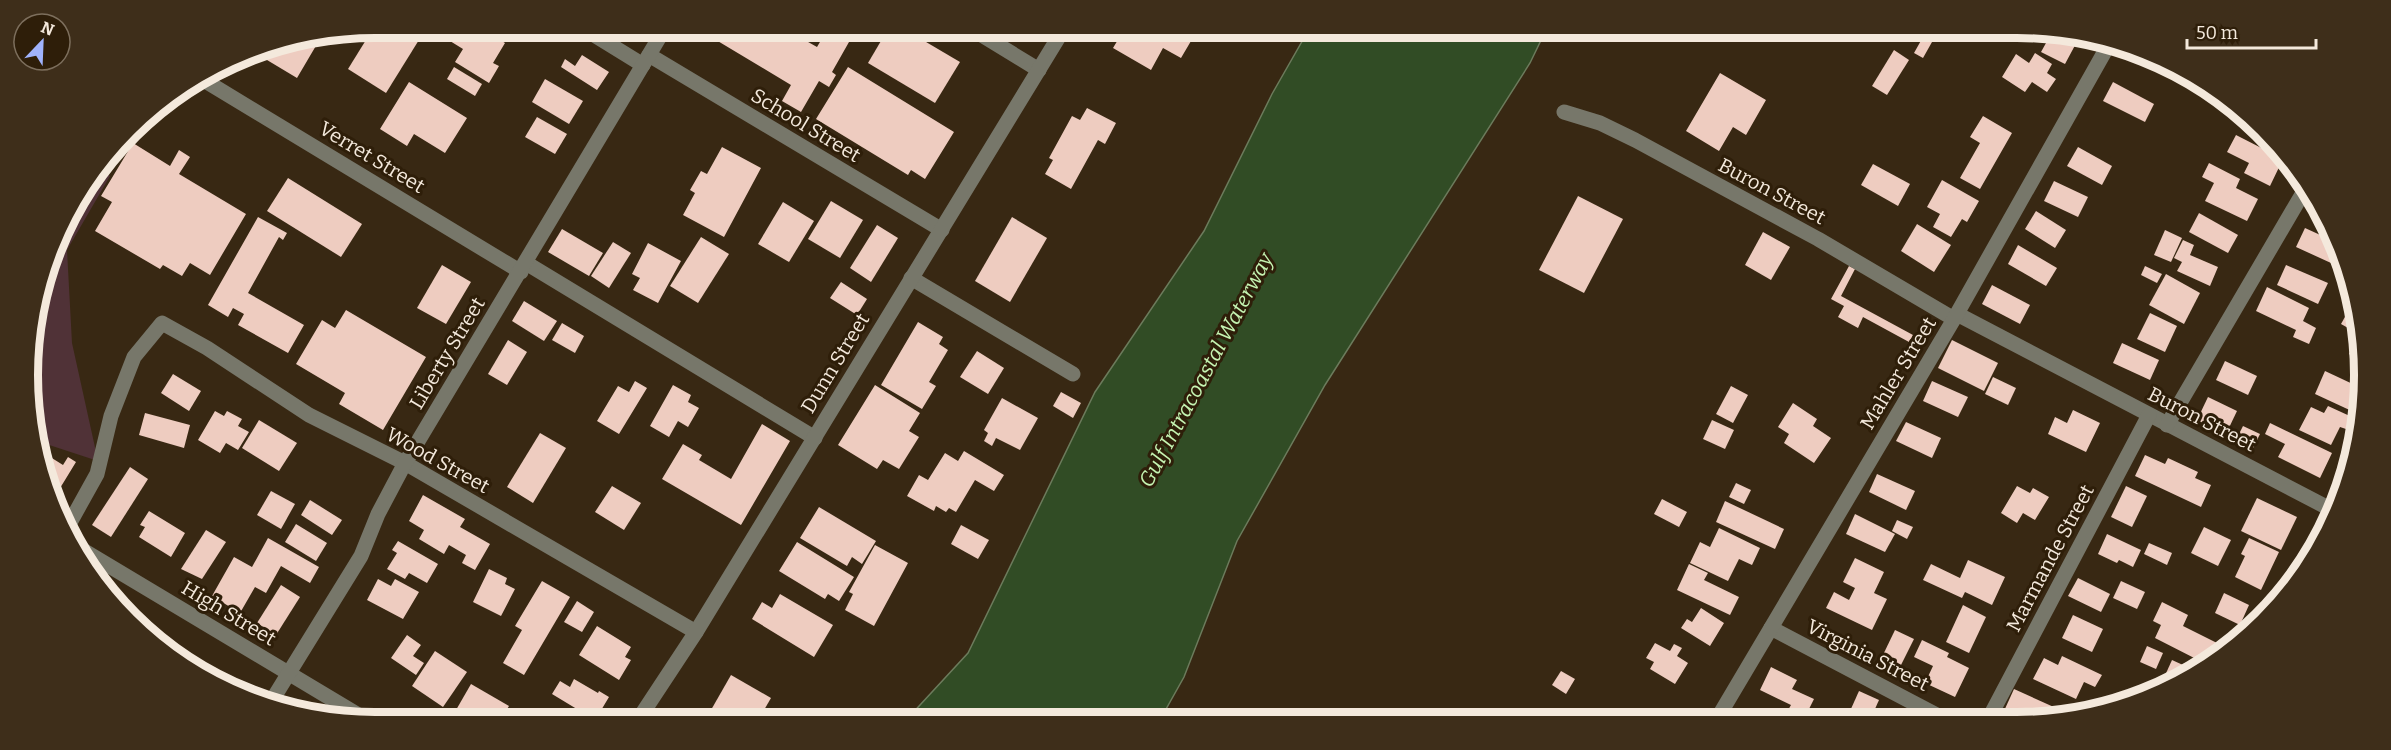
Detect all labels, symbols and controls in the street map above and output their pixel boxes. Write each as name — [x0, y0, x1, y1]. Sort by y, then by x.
north arrow — [12, 12, 72, 72]
scale bar — [2187, 12, 2316, 50]
text: N — [38, 17, 57, 40]
text: 50 m — [2196, 22, 2238, 44]
street label: School Street — [747, 83, 865, 167]
street label: Verret Street — [315, 116, 429, 198]
street label: Buron Street — [1714, 153, 1830, 229]
water label: Gulf Intracoastal Waterway — [1133, 247, 1280, 492]
street label: Liberty Street — [404, 293, 490, 413]
street label: Dunn Street — [796, 309, 874, 417]
street label: Mahler Street — [1855, 312, 1941, 434]
street label: Buron Street — [2144, 382, 2260, 456]
street label: Wood Street — [382, 422, 494, 498]
street label: Marmande Street — [2001, 480, 2099, 636]
street label: High Street — [178, 575, 280, 651]
street label: Virginia Street — [1803, 614, 1933, 696]

